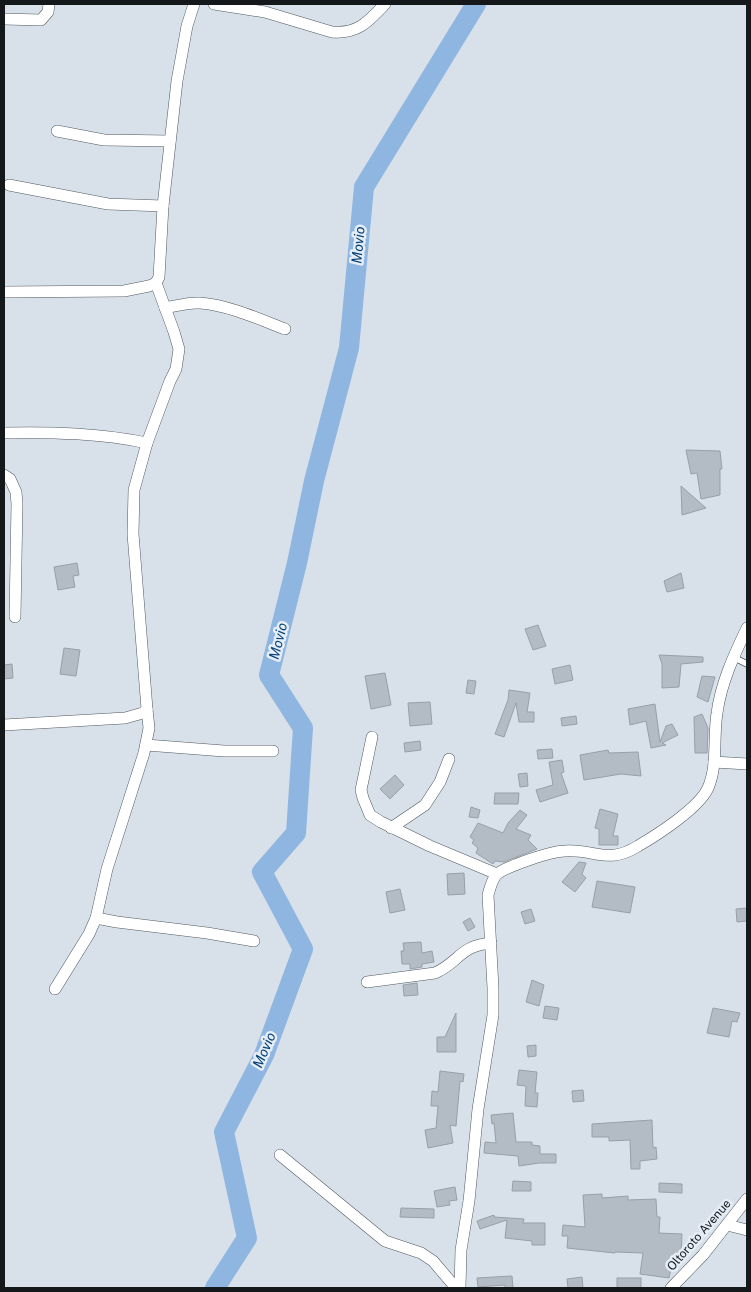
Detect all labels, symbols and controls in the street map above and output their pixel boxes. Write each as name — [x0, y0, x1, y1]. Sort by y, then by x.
water label: Movio — [348, 225, 368, 264]
water label: Movio — [266, 621, 290, 661]
water label: Movio — [249, 1029, 279, 1070]
street label: Oltoroto Avenue — [664, 1196, 734, 1273]

